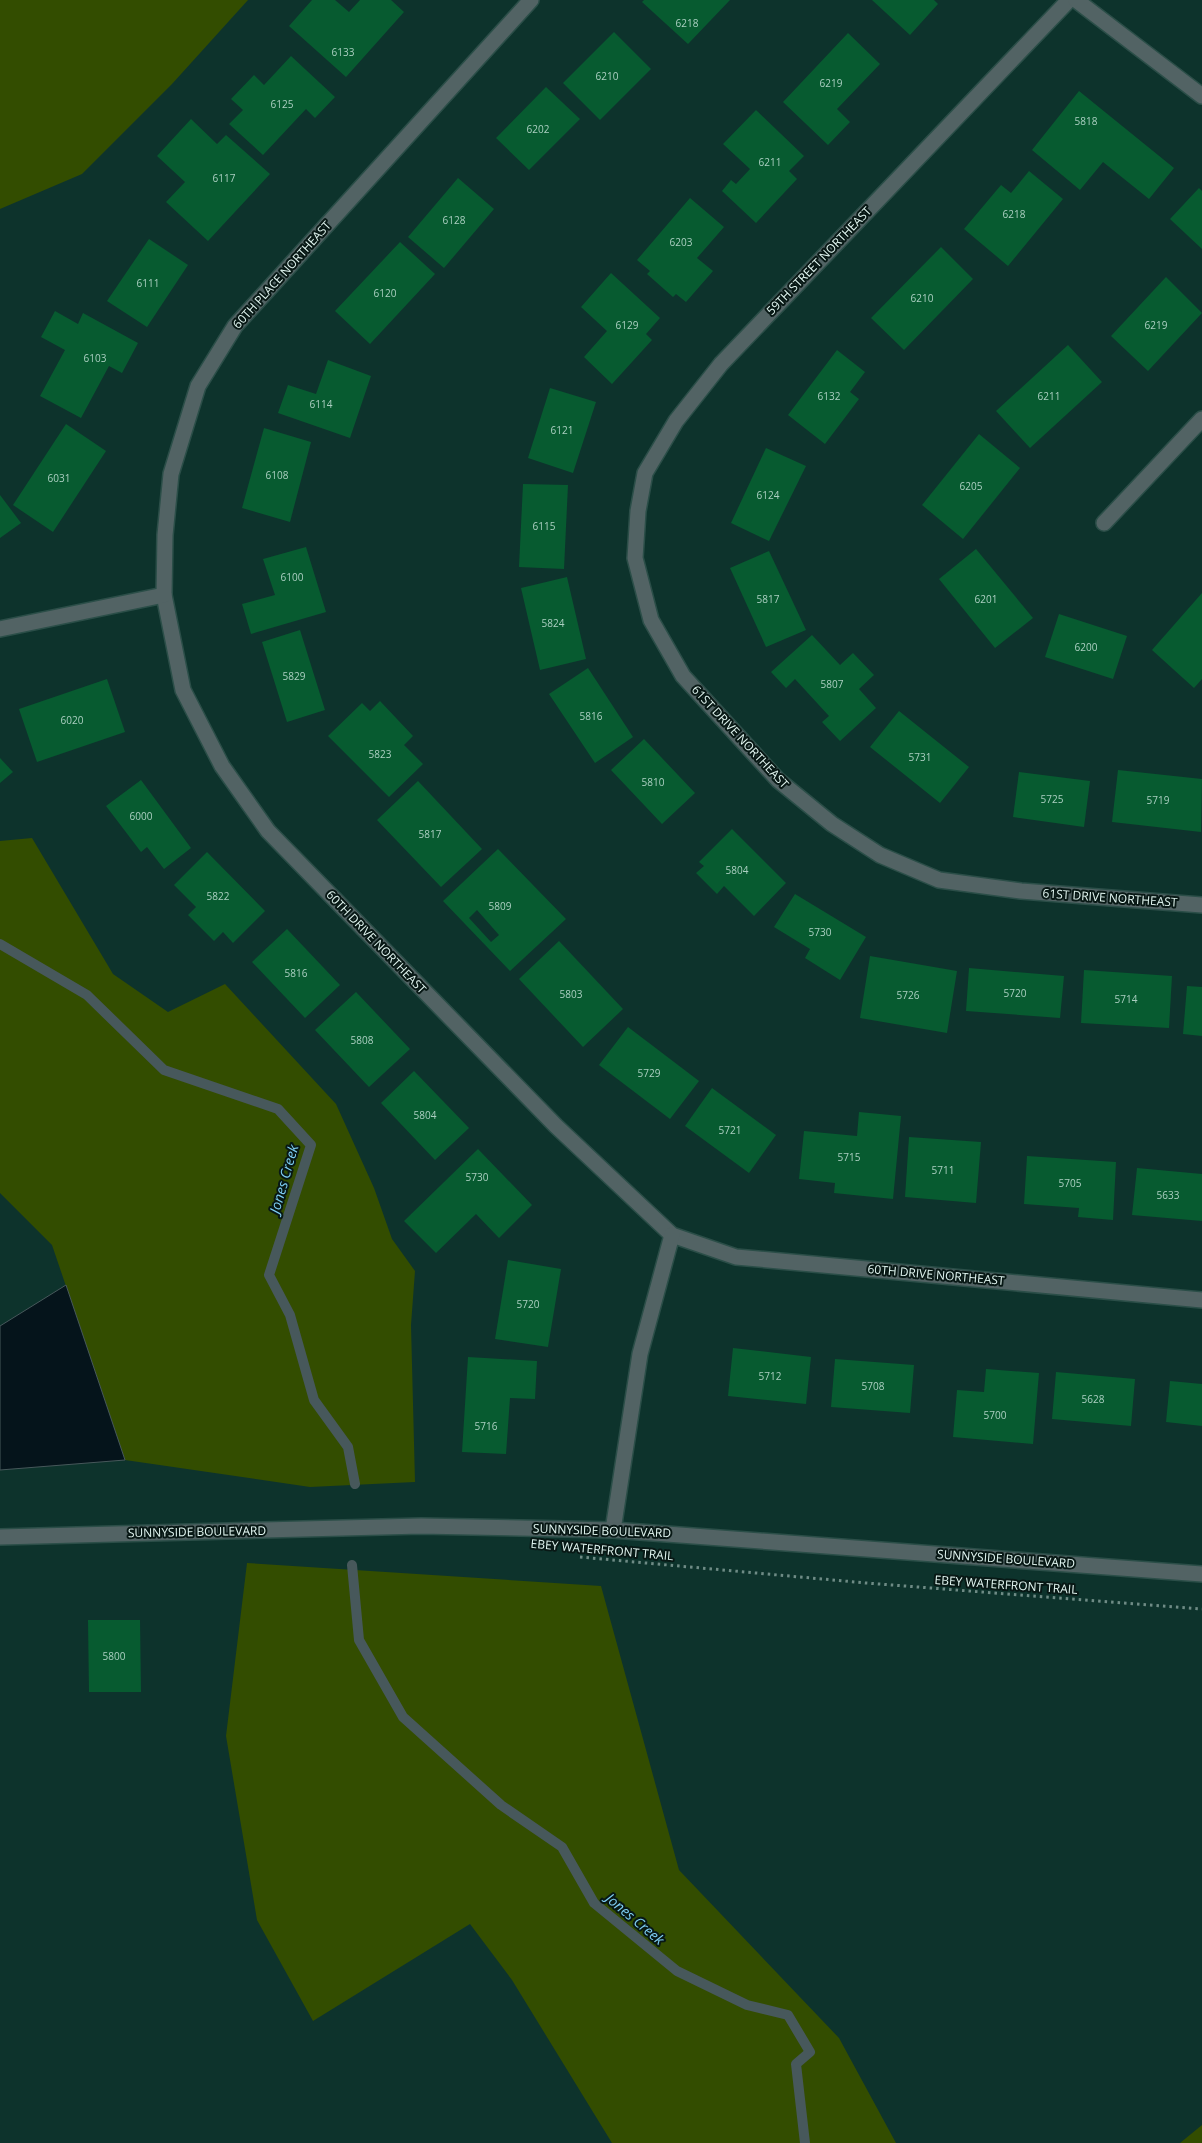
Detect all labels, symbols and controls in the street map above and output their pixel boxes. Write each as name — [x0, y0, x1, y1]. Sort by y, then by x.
house number: 6218 — [676, 16, 699, 30]
house number: 6133 — [332, 45, 355, 59]
house number: 6210 — [596, 69, 619, 83]
house number: 6219 — [820, 76, 843, 90]
house number: 6125 — [271, 97, 294, 111]
house number: 5818 — [1075, 114, 1098, 128]
house number: 6202 — [527, 122, 550, 136]
house number: 6211 — [759, 155, 781, 169]
house number: 6117 — [213, 171, 236, 185]
street label: 59TH STREET NORTHEAST — [762, 202, 875, 319]
house number: 6218 — [1003, 207, 1026, 221]
house number: 6128 — [443, 213, 466, 227]
street label: 60TH PLACE NORTHEAST — [229, 217, 335, 332]
house number: 6203 — [670, 235, 693, 249]
house number: 6111 — [137, 276, 159, 290]
house number: 6120 — [374, 286, 397, 300]
house number: 6210 — [911, 291, 934, 305]
house number: 6129 — [616, 318, 639, 332]
house number: 6219 — [1145, 318, 1168, 332]
house number: 6103 — [84, 351, 107, 365]
house number: 6132 — [818, 389, 841, 403]
house number: 6211 — [1038, 389, 1060, 403]
house number: 6114 — [310, 397, 333, 411]
house number: 6121 — [551, 423, 573, 437]
house number: 6108 — [266, 468, 289, 482]
house number: 6031 — [48, 471, 70, 485]
house number: 6205 — [960, 479, 983, 493]
house number: 6124 — [757, 488, 780, 502]
house number: 6115 — [533, 519, 556, 533]
house number: 6100 — [281, 570, 304, 584]
house number: 5817 — [757, 592, 780, 606]
house number: 6201 — [975, 592, 997, 606]
house number: 5824 — [542, 616, 565, 630]
house number: 6200 — [1075, 640, 1098, 654]
house number: 5829 — [283, 669, 306, 683]
house number: 5807 — [821, 677, 844, 691]
street label: 61ST DRIVE NORTHEAST — [688, 681, 793, 792]
house number: 5816 — [580, 709, 603, 723]
house number: 6020 — [61, 713, 84, 727]
house number: 5823 — [369, 747, 392, 761]
house number: 5731 — [909, 750, 931, 764]
house number: 5810 — [642, 775, 665, 789]
house number: 5725 — [1041, 792, 1064, 806]
house number: 5719 — [1147, 793, 1170, 807]
house number: 6000 — [130, 809, 153, 823]
house number: 5817 — [419, 827, 442, 841]
house number: 5804 — [726, 863, 749, 877]
street label: 61ST DRIVE NORTHEAST — [1042, 884, 1178, 911]
street label: 60TH DRIVE NORTHEAST — [323, 886, 430, 997]
house number: 5822 — [207, 889, 230, 903]
house number: 5809 — [489, 899, 512, 913]
house number: 5730 — [809, 925, 832, 939]
house number: 5816 — [285, 966, 308, 980]
house number: 5720 — [1004, 986, 1027, 1000]
house number: 5803 — [560, 987, 583, 1001]
house number: 5726 — [897, 988, 920, 1002]
house number: 5714 — [1115, 992, 1138, 1006]
house number: 5808 — [351, 1033, 374, 1047]
house number: 5729 — [638, 1066, 661, 1080]
house number: 5804 — [414, 1108, 437, 1122]
house number: 5721 — [719, 1123, 741, 1137]
water label: Jones Creek — [264, 1141, 303, 1218]
house number: 5715 — [838, 1150, 861, 1164]
house number: 5711 — [932, 1163, 954, 1177]
house number: 5730 — [466, 1170, 489, 1184]
house number: 5705 — [1059, 1176, 1082, 1190]
house number: 5633 — [1157, 1188, 1180, 1202]
street label: 60TH DRIVE NORTHEAST — [867, 1260, 1006, 1289]
house number: 5720 — [517, 1297, 540, 1311]
house number: 5712 — [759, 1369, 782, 1383]
house number: 5708 — [862, 1379, 885, 1393]
house number: 5628 — [1082, 1392, 1105, 1406]
house number: 5700 — [984, 1408, 1007, 1422]
house number: 5716 — [475, 1419, 498, 1433]
street label: SUNNYSIDE BOULEVARD — [533, 1520, 671, 1541]
street label: SUNNYSIDE BOULEVARD — [128, 1522, 266, 1541]
street label: EBEY WATERFRONT TRAIL — [530, 1535, 674, 1564]
street label: SUNNYSIDE BOULEVARD — [937, 1545, 1076, 1572]
street label: EBEY WATERFRONT TRAIL — [934, 1571, 1078, 1598]
house number: 5800 — [103, 1649, 126, 1663]
water label: Jones Creek — [600, 1887, 669, 1949]

